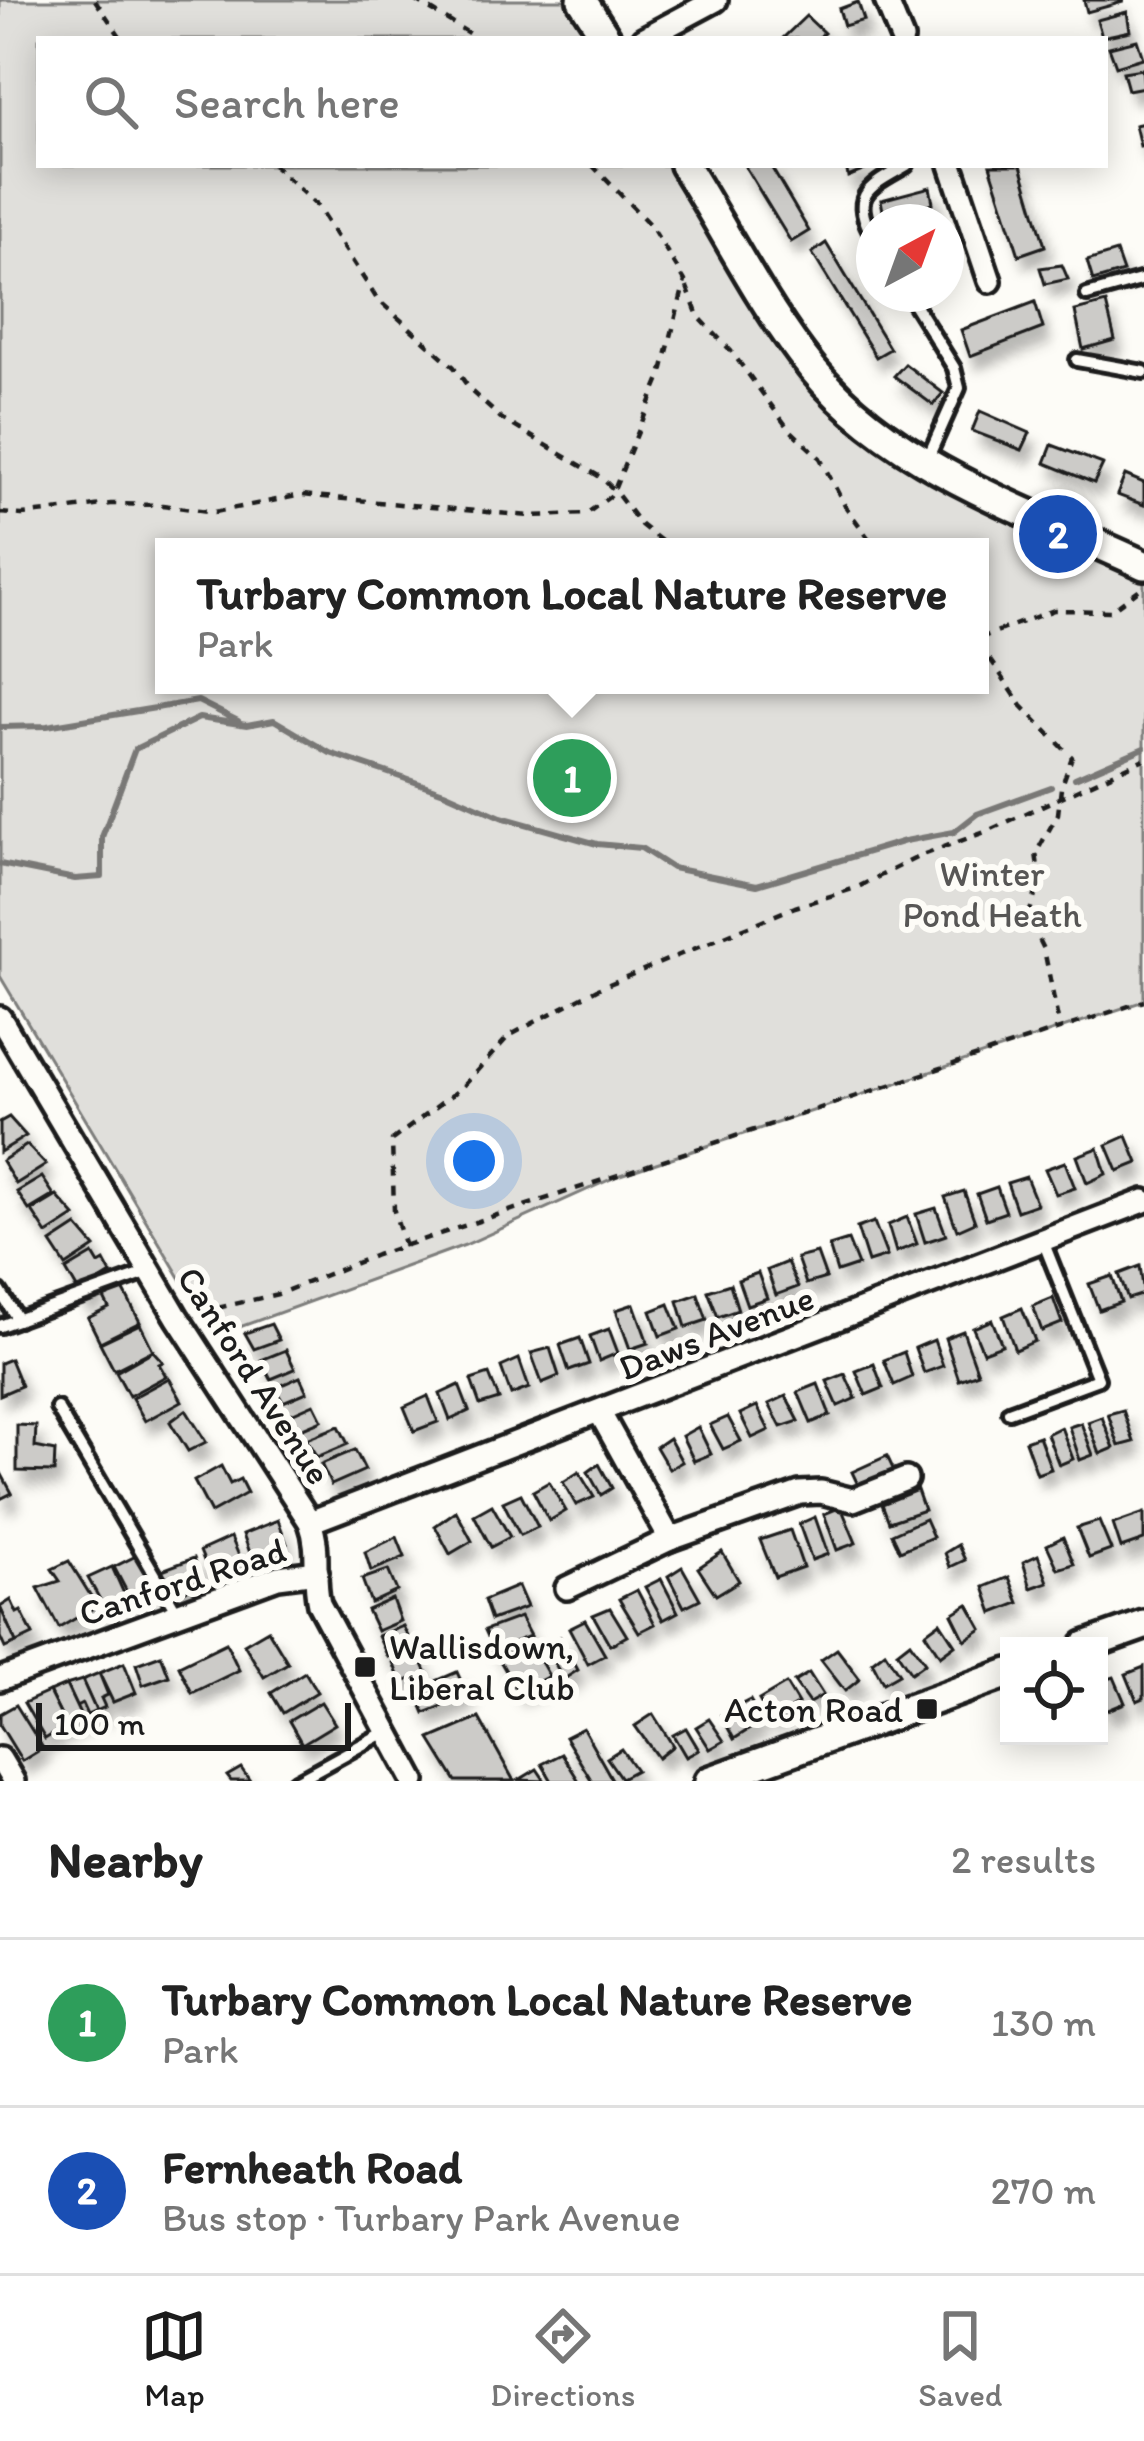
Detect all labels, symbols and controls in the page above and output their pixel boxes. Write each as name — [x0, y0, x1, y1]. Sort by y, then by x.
search box — [36, 36, 1108, 168]
icon: search — [78, 69, 144, 135]
text: Search here — [174, 75, 400, 129]
north arrow — [856, 204, 964, 312]
pin: 2 — [1019, 489, 1097, 579]
popup — [155, 538, 989, 694]
text: Turbary Common Local Nature Reserve — [197, 566, 947, 620]
text: Park — [197, 620, 274, 667]
pin: 1 — [533, 733, 611, 823]
park label: Winter Pond Heath — [902, 852, 1082, 936]
your location — [444, 1131, 504, 1191]
street label: Canford Avenue — [168, 1258, 341, 1492]
street label: Daws Avenue — [613, 1276, 820, 1389]
street label: Canford Road — [74, 1528, 291, 1635]
place label: Wallisdown, Liberal Club — [389, 1625, 575, 1709]
map controls — [1000, 1637, 1108, 1745]
button: locate — [1000, 1637, 1108, 1745]
marker: Wallisdown, Liberal Club — [352, 1654, 378, 1680]
place label: Acton Road — [724, 1688, 903, 1731]
marker: Acton Road — [914, 1696, 940, 1722]
scale bar — [36, 1697, 351, 1750]
text: 100 m — [54, 1704, 145, 1743]
text: Nearby — [48, 1829, 203, 1890]
text: 2 results — [951, 1836, 1096, 1883]
text: Turbary Common Local Nature Reserve — [162, 1972, 912, 2026]
text: 1 — [78, 1999, 96, 2046]
text: 130 m — [991, 1999, 1096, 2046]
text: Park — [162, 2026, 239, 2073]
text: Fernheath Road — [162, 2140, 462, 2194]
text: 2 — [77, 2167, 97, 2214]
text: 270 m — [991, 2167, 1096, 2214]
text: Bus stop · Turbary Park Avenue — [162, 2194, 681, 2241]
tab: Map — [141, 2303, 207, 2414]
tab: Directions — [490, 2303, 635, 2414]
tab: Saved — [918, 2303, 1003, 2414]

